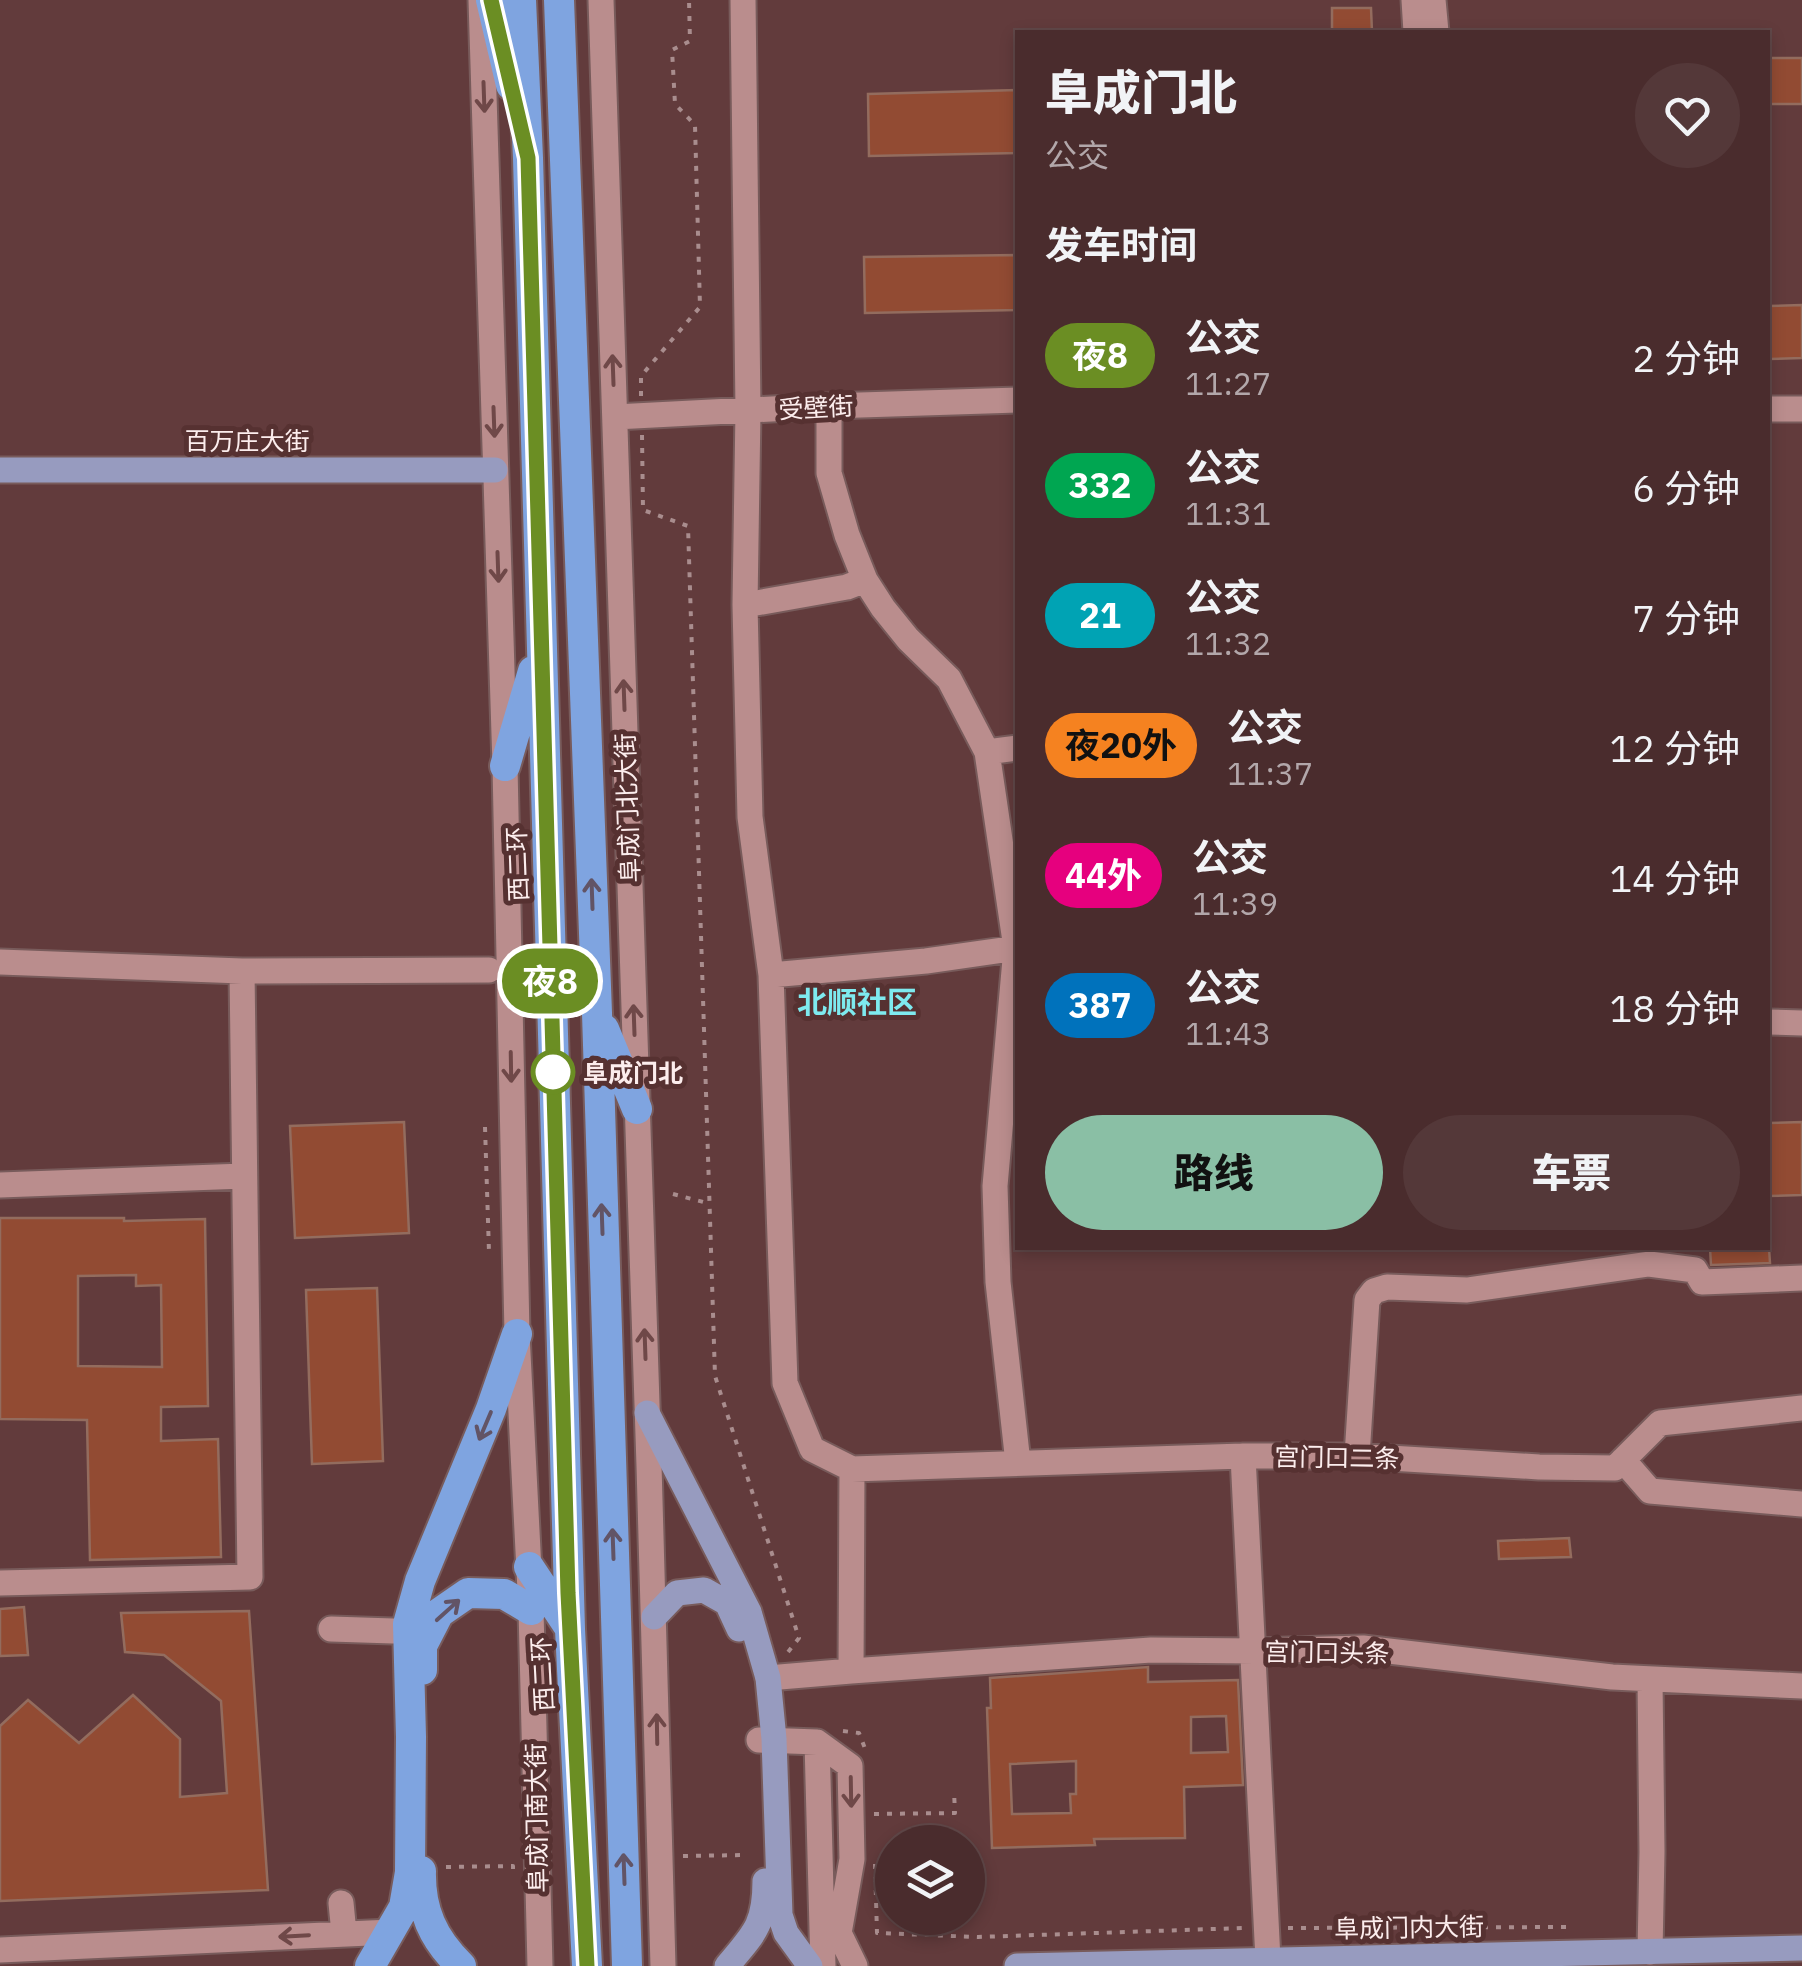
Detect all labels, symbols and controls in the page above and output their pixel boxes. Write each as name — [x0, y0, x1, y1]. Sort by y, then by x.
text: 阜成门北 — [1045, 61, 1237, 123]
button: heart — [1635, 63, 1740, 168]
one-way arrow — [474, 81, 493, 113]
text: 公交 — [1045, 134, 1109, 176]
text: 发车时间 — [1045, 220, 1197, 269]
text: 公交 — [1185, 312, 1261, 361]
text: 夜8 — [1072, 332, 1128, 378]
text: 2 分钟 — [1632, 333, 1740, 382]
one-way arrow — [604, 354, 623, 386]
text: 11:27 — [1185, 362, 1271, 404]
street label: 受壁街 — [778, 389, 854, 425]
one-way arrow — [484, 406, 503, 438]
street label: 百万庄大街 — [184, 424, 310, 457]
text: 公交 — [1185, 442, 1261, 491]
text: 332 — [1068, 462, 1132, 508]
text: 6 分钟 — [1632, 463, 1740, 512]
text: 11:31 — [1185, 492, 1271, 534]
one-way arrow — [489, 551, 508, 583]
text: 公交 — [1185, 572, 1261, 621]
text: 21 — [1079, 592, 1121, 638]
text: 7 分钟 — [1632, 593, 1740, 642]
text: 11:32 — [1185, 622, 1271, 664]
one-way arrow — [614, 679, 633, 711]
text: 公交 — [1227, 702, 1303, 751]
text: 夜20外 — [1065, 722, 1177, 768]
text: 12 分钟 — [1609, 723, 1740, 772]
street label: 阜成门北大街 — [608, 732, 646, 884]
text: 11:37 — [1227, 752, 1313, 794]
street label: 西二环 — [499, 826, 535, 902]
text: 公交 — [1192, 832, 1268, 881]
text: 44外 — [1065, 852, 1142, 898]
text: 14 分钟 — [1609, 853, 1740, 902]
one-way arrow — [583, 879, 602, 911]
text: 11:39 — [1192, 882, 1278, 924]
line badge: 夜8 — [505, 948, 595, 1014]
text: 夜8 — [522, 958, 578, 1004]
text: 公交 — [1185, 962, 1261, 1011]
district label: 北顺社区 — [797, 982, 917, 1021]
text: 387 — [1068, 982, 1132, 1028]
text: 18 分钟 — [1609, 983, 1740, 1032]
one-way arrow — [624, 1004, 643, 1036]
text: 11:43 — [1185, 1012, 1271, 1054]
one-way arrow — [501, 1050, 520, 1082]
marker: 阜成门北 — [532, 1051, 574, 1093]
place label: 阜成门北 — [583, 1056, 683, 1089]
button: 路线 — [1045, 1115, 1383, 1230]
button: 车票 — [1403, 1115, 1740, 1230]
one-way arrow — [593, 1203, 612, 1235]
one-way arrow — [635, 1329, 654, 1361]
one-way arrow — [474, 1410, 492, 1441]
street label: 宫门口二条 — [1274, 1439, 1400, 1475]
one-way arrow — [603, 1528, 622, 1560]
one-way arrow — [434, 1598, 460, 1622]
street label: 宫门口头条 — [1264, 1634, 1390, 1670]
street label: 西二环 — [524, 1636, 560, 1712]
one-way arrow — [647, 1713, 666, 1745]
street label: 阜成门南大街 — [518, 1743, 554, 1893]
one-way arrow — [841, 1776, 860, 1808]
map controls — [875, 1825, 985, 1935]
button: layers — [875, 1825, 985, 1935]
one-way arrow — [614, 1853, 633, 1885]
street label: 阜成门内大街 — [1334, 1909, 1484, 1945]
one-way arrow — [278, 1927, 310, 1946]

